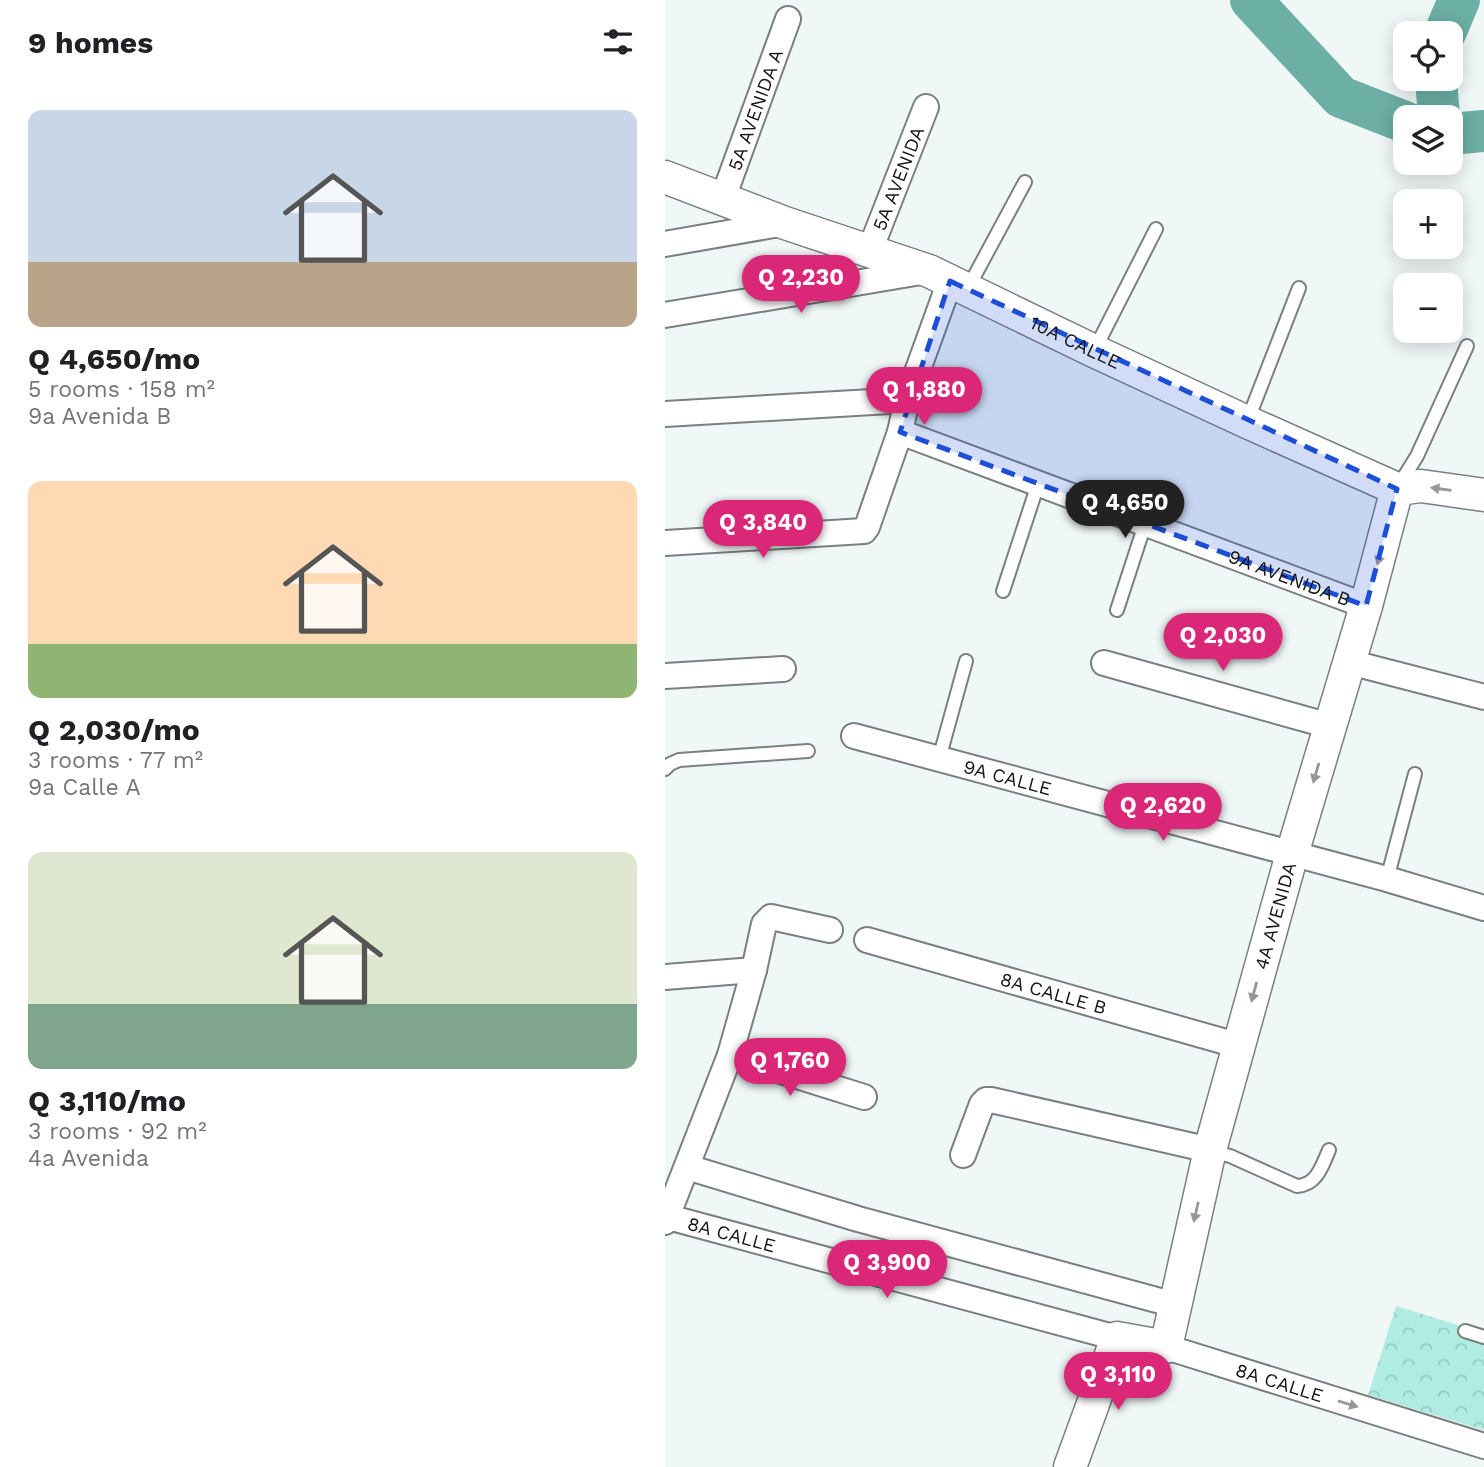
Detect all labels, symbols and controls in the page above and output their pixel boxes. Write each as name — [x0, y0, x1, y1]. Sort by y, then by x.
map controls — [1393, 21, 1463, 343]
button: locate — [1393, 21, 1463, 91]
icon: filters — [599, 23, 637, 61]
text: 9 homes — [28, 25, 153, 60]
street label: 5A AVENIDA A — [723, 45, 788, 173]
button: layers — [1393, 105, 1463, 175]
street label: 5A AVENIDA — [867, 123, 929, 234]
icon: home — [270, 155, 396, 281]
button: + — [1393, 189, 1463, 259]
pin: Q 2,230 — [736, 256, 866, 315]
text: Q 2,230 — [758, 264, 844, 291]
button: − — [1393, 273, 1463, 343]
street label: 10A CALLE — [1026, 310, 1125, 373]
text: Q 4,650/mo — [28, 341, 200, 376]
pin: Q 1,880 — [859, 368, 989, 427]
text: 5 rooms · 158 m² — [28, 376, 215, 403]
text: Q 1,880 — [882, 376, 966, 403]
text: 9a Avenida B — [28, 403, 171, 430]
pin: Q 4,650 — [1060, 480, 1190, 540]
one-way arrow — [1430, 483, 1452, 494]
text: Q 4,650 — [1081, 489, 1169, 516]
pin: Q 3,840 — [698, 500, 828, 560]
text: Q 3,840 — [719, 509, 807, 536]
icon: home — [270, 526, 396, 652]
street label: 9A AVENIDA B — [1226, 544, 1354, 611]
one-way arrow — [1374, 544, 1385, 566]
pin: Q 2,030 — [1158, 614, 1288, 673]
text: Q 2,030 — [1180, 622, 1266, 649]
text: Q 2,030/mo — [28, 712, 200, 747]
text: 3 rooms · 77 m² — [28, 747, 203, 774]
street label: 9A CALLE — [961, 754, 1054, 800]
one-way arrow — [1311, 763, 1321, 784]
text: 9a Calle A — [28, 774, 141, 801]
pin: Q 2,620 — [1098, 784, 1228, 843]
text: Q 2,620 — [1120, 792, 1206, 819]
street label: 4A AVENIDA — [1249, 859, 1301, 972]
icon: home — [270, 897, 396, 1023]
street label: 8A CALLE B — [998, 967, 1109, 1019]
one-way arrow — [1249, 982, 1259, 1003]
pin: Q 1,760 — [725, 1038, 855, 1098]
text: Q 1,760 — [750, 1047, 830, 1074]
text: Q 3,110/mo — [28, 1083, 186, 1118]
text: 3 rooms · 92 m² — [28, 1118, 207, 1145]
text: 4a Avenida — [28, 1145, 149, 1172]
one-way arrow — [1191, 1201, 1202, 1223]
street label: 8A CALLE — [685, 1211, 778, 1257]
pin: Q 3,900 — [822, 1240, 952, 1300]
text: Q 3,900 — [843, 1249, 931, 1276]
pin: Q 3,110 — [1053, 1352, 1183, 1412]
street label: 8A CALLE — [1233, 1358, 1326, 1407]
text: Q 3,110 — [1080, 1361, 1156, 1388]
one-way arrow — [1337, 1399, 1358, 1409]

